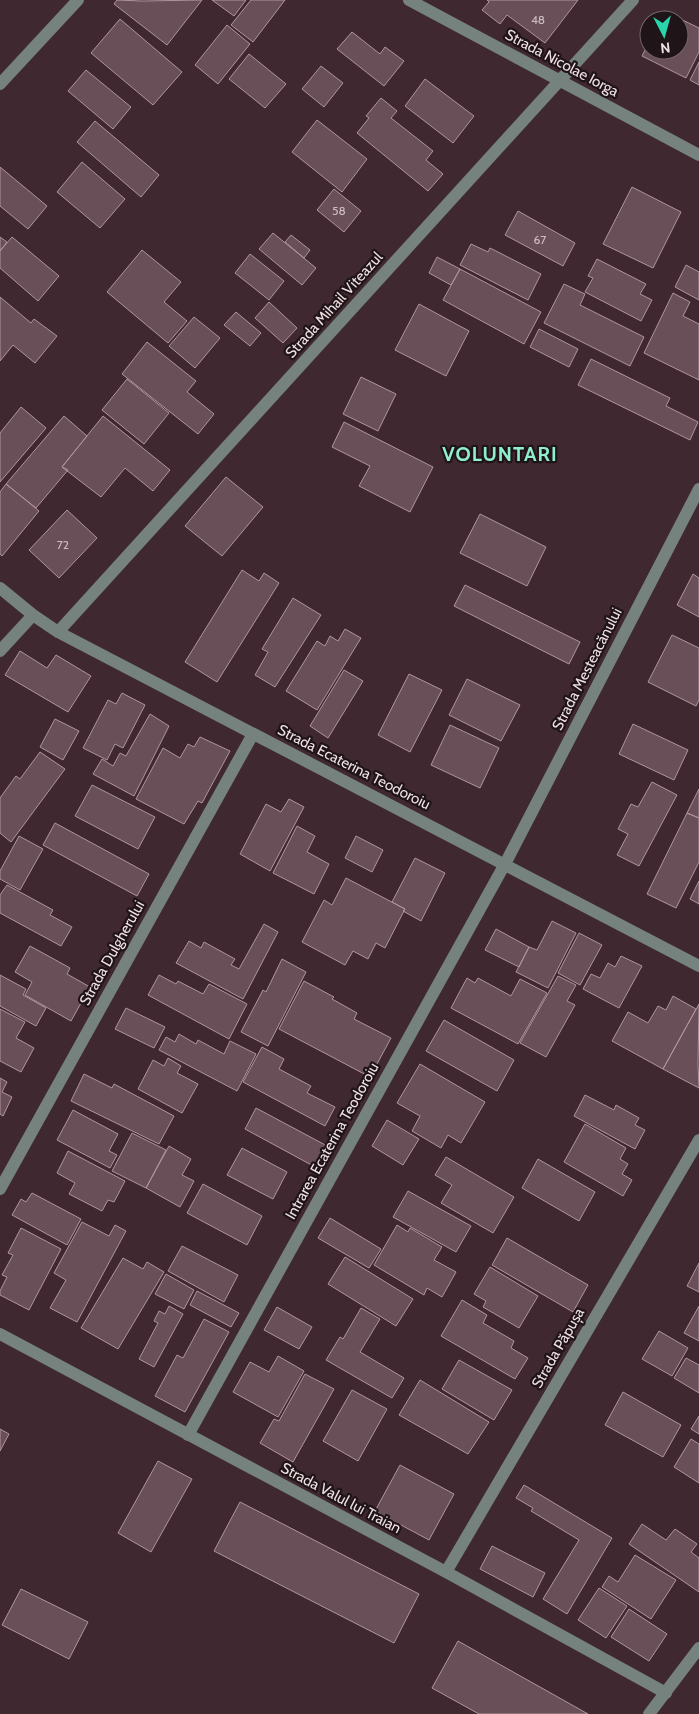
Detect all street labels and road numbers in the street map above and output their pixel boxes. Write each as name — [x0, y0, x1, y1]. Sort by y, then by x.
street label: Strada Nicolae Iorga — [502, 26, 622, 101]
street label: Strada Mihail Viteazul — [282, 248, 387, 362]
street label: Strada Mesteacănului — [548, 605, 626, 733]
street label: Strada Ecaterina Teodoroiu — [275, 721, 433, 813]
street label: Strada Dulgherului — [76, 897, 148, 1009]
street label: Intrarea Ecaterina Teodoroiu — [281, 1060, 383, 1222]
street label: Strada Păpușa — [528, 1304, 589, 1392]
street label: Strada Valul lui Traian — [278, 1459, 404, 1537]

